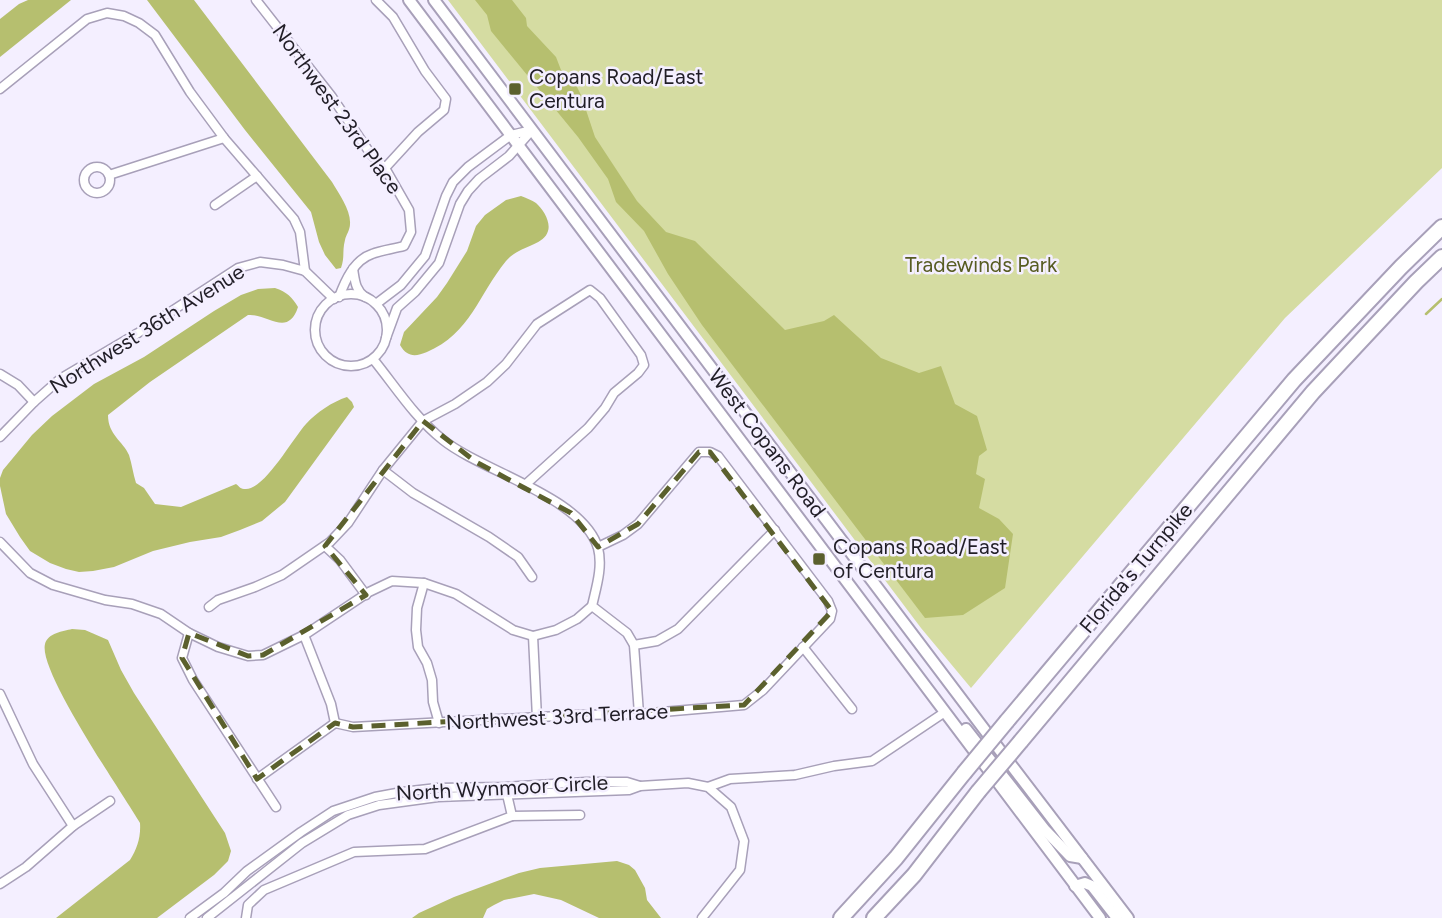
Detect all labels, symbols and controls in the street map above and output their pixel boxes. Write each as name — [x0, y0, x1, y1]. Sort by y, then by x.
street label: Northwest 23rd Place — [267, 19, 407, 198]
place label: Copans Road/East Centura — [529, 64, 704, 113]
marker: Copans Road/East Centura — [507, 81, 523, 97]
park label: Tradewinds Park — [905, 252, 1058, 277]
street label: Northwest 36th Avenue — [45, 258, 249, 399]
street label: West Copans Road — [704, 364, 831, 522]
street label: Florida's Turnpike — [1074, 498, 1197, 638]
place label: Copans Road/East of Centura — [833, 534, 1008, 583]
marker: Copans Road/East of Centura — [811, 551, 827, 567]
street label: Northwest 33rd Terrace — [445, 698, 669, 735]
street label: North Wynmoor Circle — [395, 769, 609, 806]

